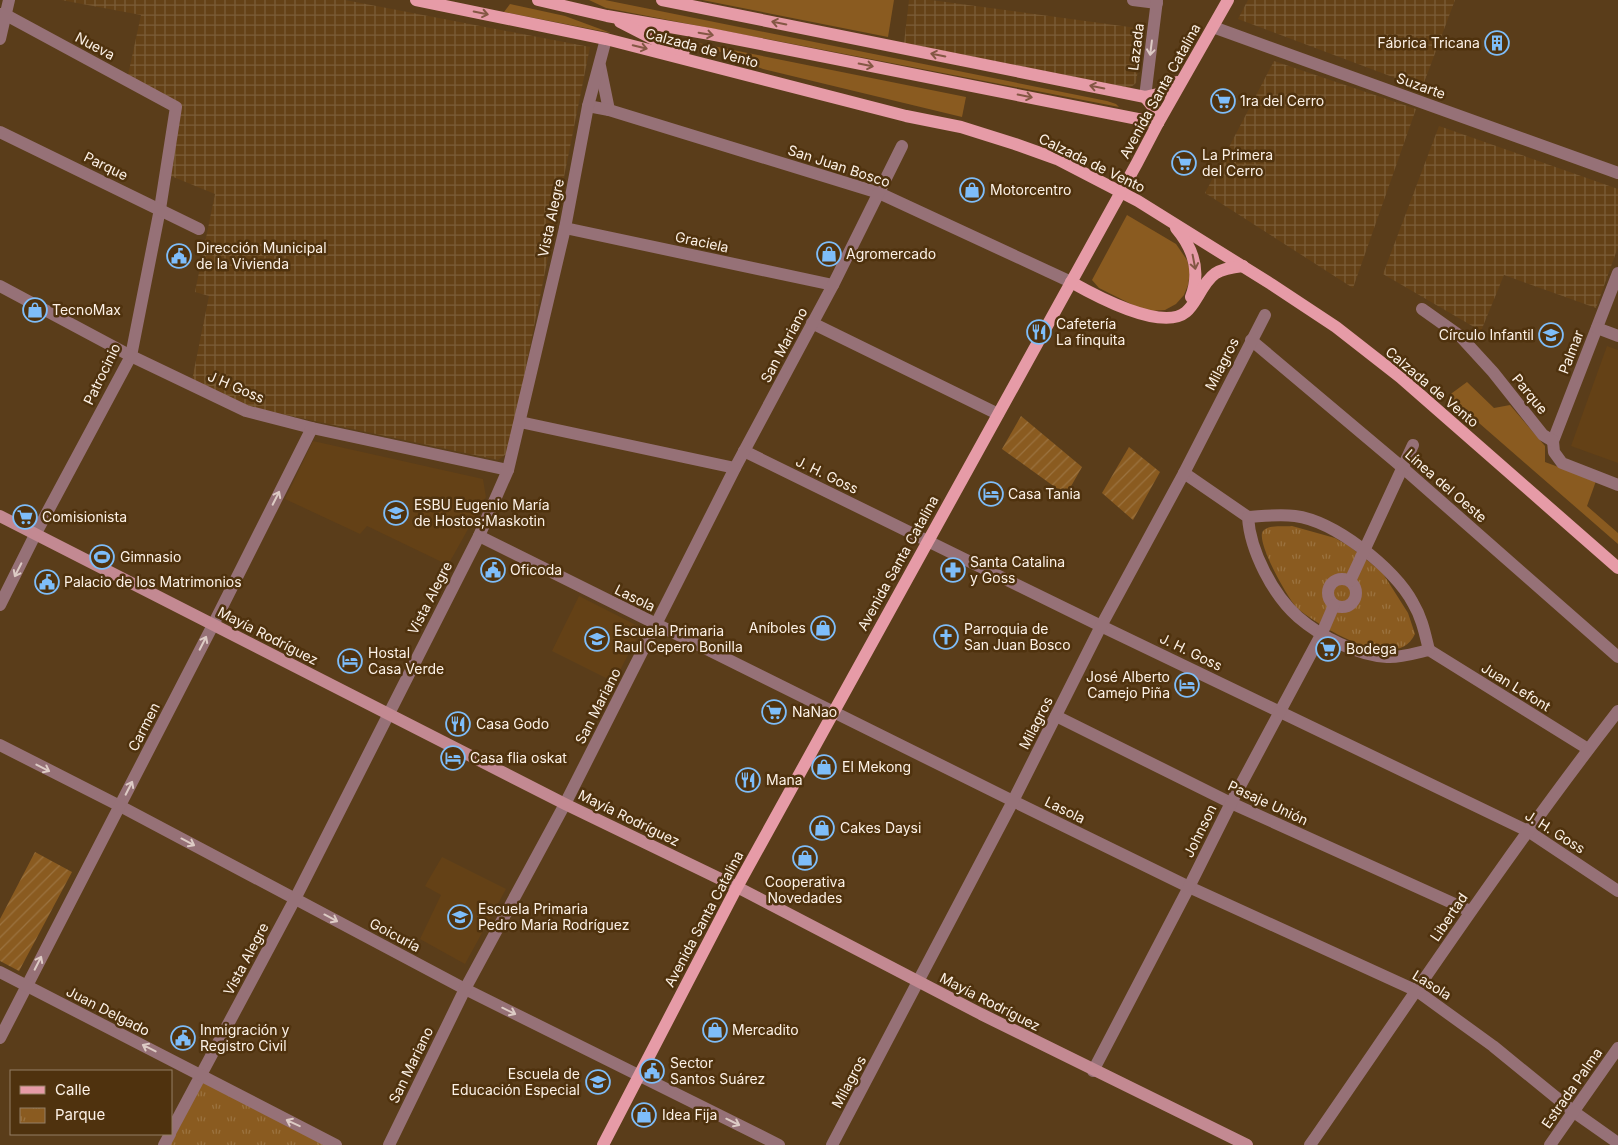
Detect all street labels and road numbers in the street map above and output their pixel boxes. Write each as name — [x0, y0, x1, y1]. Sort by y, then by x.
street label: Avenida Santa Catalina — [1115, 20, 1204, 161]
street label: Lazada — [1124, 22, 1147, 72]
street label: Calzada de Vento — [644, 24, 761, 71]
street label: Nueva — [73, 28, 118, 63]
street label: Suzarte — [1394, 69, 1448, 102]
street label: Calzada de Vento — [1036, 129, 1148, 196]
street label: San Juan Bosco — [786, 141, 893, 190]
street label: Parque — [81, 148, 131, 183]
street label: Vista Alegre — [534, 177, 567, 259]
street label: Graciela — [674, 228, 730, 255]
street label: San Mariano — [757, 304, 811, 385]
street label: Palmar — [1554, 327, 1587, 376]
street label: Milagros — [1201, 335, 1242, 393]
street label: Patrocinio — [79, 340, 124, 407]
street label: Calzada de Vento — [1382, 343, 1482, 431]
street label: J H Goss — [205, 367, 267, 406]
street label: Parque — [1509, 370, 1552, 417]
street label: Línea del Oeste — [1402, 446, 1491, 526]
street label: J. H. Goss — [793, 452, 861, 497]
street label: Avenida Santa Catalina — [853, 492, 942, 633]
street label: Vista Alegre — [404, 558, 455, 637]
street label: Lasola — [612, 581, 658, 615]
street label: Mayía Rodríguez — [215, 603, 321, 668]
street label: J. H. Goss — [1157, 629, 1225, 674]
street label: Juan Lefont — [1479, 659, 1554, 715]
street label: San Mariano — [571, 665, 624, 747]
street label: Milagros — [1015, 694, 1056, 752]
street label: Carmen — [124, 700, 163, 754]
street label: Pasaje Unión — [1226, 777, 1311, 828]
street label: Mayía Rodríguez — [576, 786, 683, 849]
street label: Lasola — [1042, 793, 1088, 827]
street label: Johnson — [1179, 801, 1220, 860]
street label: J. H. Goss — [1522, 806, 1588, 857]
street label: Avenida Santa Catalina — [660, 848, 747, 990]
street label: Libertad — [1426, 889, 1471, 944]
street label: Goicuría — [367, 914, 424, 955]
street label: Vista Alegre — [219, 920, 272, 998]
street label: Lasola — [1410, 966, 1455, 1003]
street label: Mayía Rodríguez — [937, 969, 1043, 1034]
street label: Juan Delgado — [64, 982, 153, 1039]
street label: San Mariano — [385, 1024, 436, 1106]
street label: Estrada Palma — [1538, 1044, 1606, 1131]
street label: Milagros — [828, 1053, 869, 1111]

